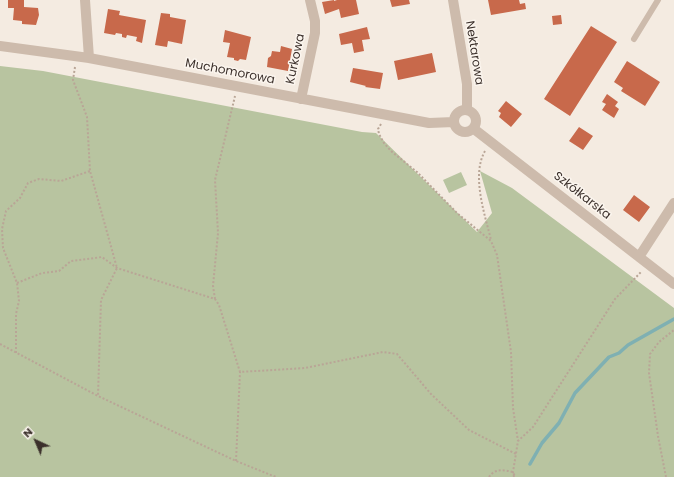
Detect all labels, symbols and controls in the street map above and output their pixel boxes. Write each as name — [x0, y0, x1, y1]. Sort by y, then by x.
street label: Nektarowa — [462, 20, 486, 86]
street label: Kurkowa — [284, 32, 308, 86]
street label: Muchomorowa — [184, 56, 276, 88]
street label: Szkółkarska — [550, 169, 614, 223]
north arrow — [16, 421, 56, 461]
text: N — [19, 424, 36, 441]

